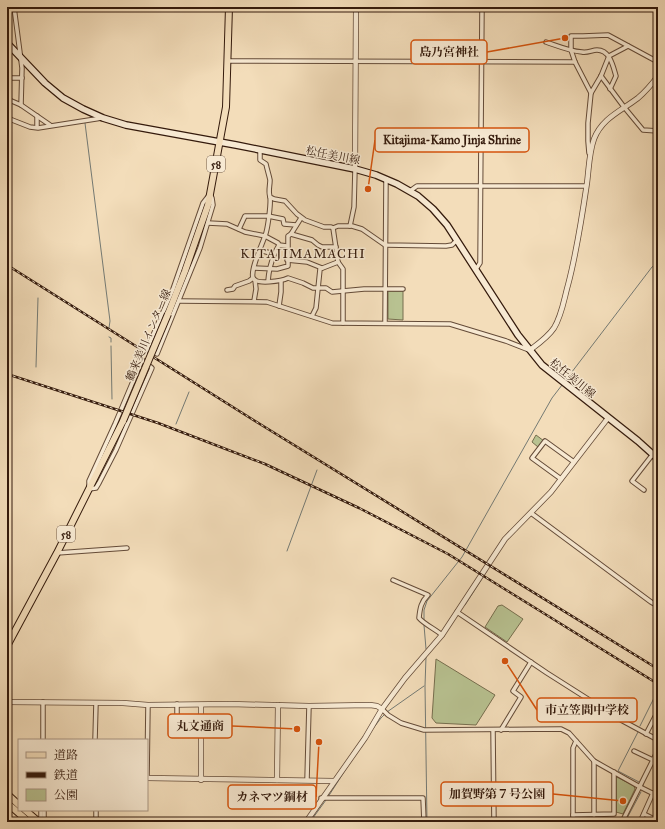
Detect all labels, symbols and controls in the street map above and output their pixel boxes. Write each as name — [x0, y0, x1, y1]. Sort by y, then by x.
callout: 島乃宮神社 — [411, 40, 487, 64]
text: 島乃宮神社 — [419, 45, 479, 59]
callout: Kitajima-Kamo Jinja Shrine — [375, 128, 529, 152]
text: Kitajima-Kamo Jinja Shrine — [383, 133, 521, 148]
street label: 松任美川線 — [305, 144, 361, 167]
road number: 58 — [207, 156, 225, 172]
district label: KITAJIMAMACHI — [240, 246, 366, 262]
street label: 鶴来美川インター線 — [123, 287, 174, 383]
street label: 松任美川線 — [547, 356, 598, 401]
road number: 58 — [57, 526, 75, 542]
callout: 市立笠間中学校 — [537, 698, 637, 722]
text: 市立笠間中学校 — [545, 703, 629, 717]
callout: 丸文通商 — [168, 714, 232, 738]
text: 丸文通商 — [176, 719, 224, 733]
legend — [18, 739, 148, 811]
text: 道路 — [54, 748, 78, 762]
text: 鉄道 — [53, 768, 78, 782]
callout: 加賀野第７号公園 — [441, 782, 553, 806]
callout: カネマツ鋼材 — [228, 785, 316, 809]
text: 加賀野第７号公園 — [449, 787, 545, 801]
text: 公園 — [54, 788, 78, 802]
text: カネマツ鋼材 — [236, 790, 308, 804]

